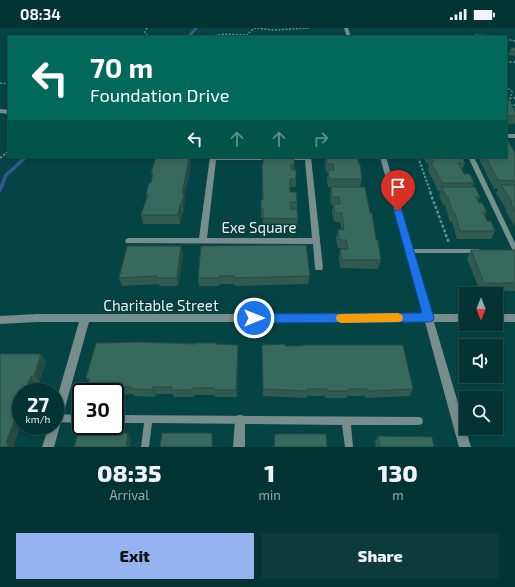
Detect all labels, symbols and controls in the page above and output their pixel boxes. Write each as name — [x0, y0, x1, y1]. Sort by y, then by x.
text: 08:34 — [20, 5, 61, 23]
text: 70 m — [90, 50, 153, 84]
icon: left — [24, 52, 76, 104]
text: Foundation Drive — [90, 84, 229, 106]
icon: left — [184, 128, 206, 150]
icon: ahead — [226, 128, 248, 150]
icon: ahead — [268, 128, 290, 150]
icon: right — [310, 128, 332, 150]
pin — [381, 170, 415, 211]
icon: arrive — [387, 176, 409, 198]
street label: Exe Square — [221, 218, 297, 236]
north arrow — [459, 287, 503, 331]
map controls — [459, 287, 503, 435]
street label: Charitable Street — [103, 296, 219, 314]
position arrow — [233, 297, 275, 339]
button: sound — [459, 339, 503, 383]
speed limit sign: 30 — [72, 383, 124, 435]
button: search — [459, 391, 503, 435]
text: 27 — [27, 392, 49, 416]
text: km/h — [26, 413, 50, 425]
text: 08:35 — [97, 458, 161, 487]
text: 1 — [264, 458, 275, 487]
text: 130 — [378, 458, 418, 487]
text: Arrival — [109, 487, 149, 503]
text: min — [259, 487, 281, 503]
text: m — [392, 487, 404, 503]
button: Exit — [16, 533, 254, 579]
button: Share — [262, 533, 499, 579]

